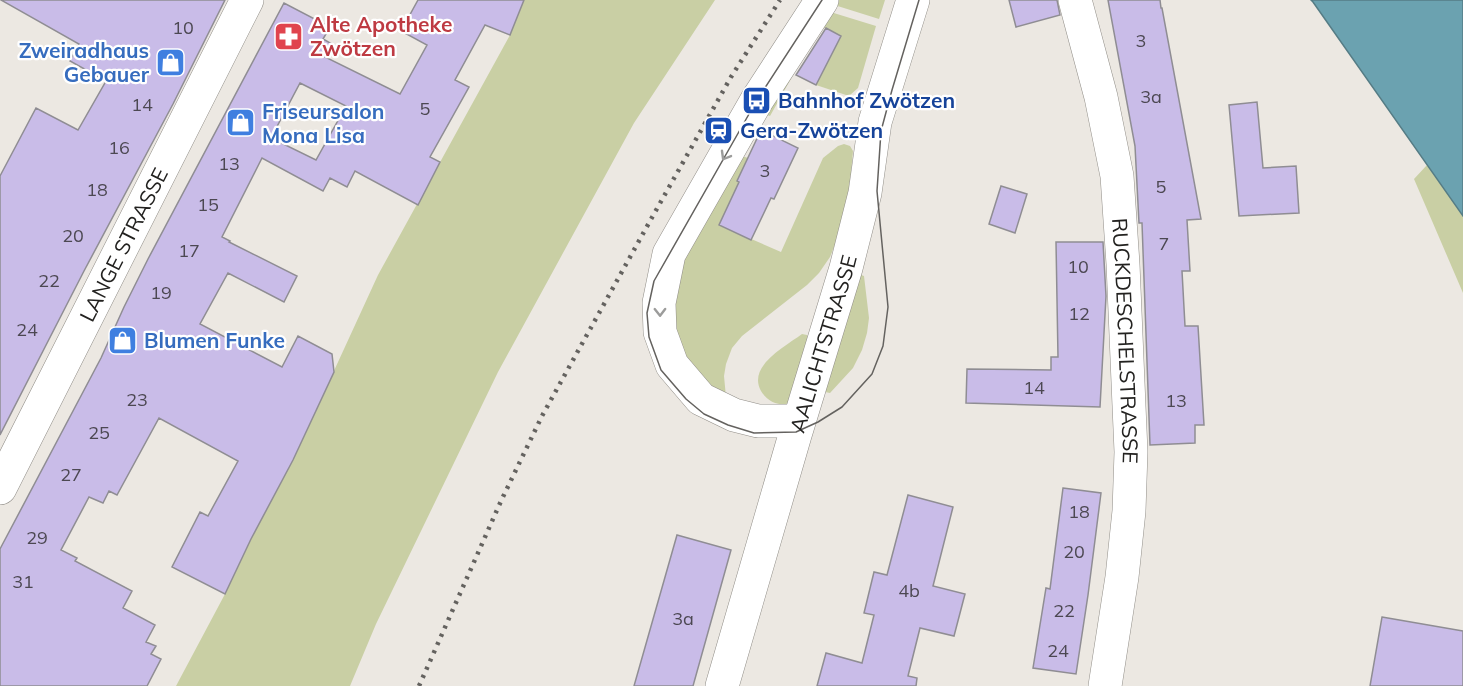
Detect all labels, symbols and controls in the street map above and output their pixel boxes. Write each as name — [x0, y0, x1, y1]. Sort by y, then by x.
place label: Alte Apotheke Zwötzen — [310, 11, 452, 61]
house number: 10 — [172, 16, 194, 39]
pharmacy icon: Alte Apotheke Zwötzen — [273, 20, 305, 52]
house number: 3 — [1136, 29, 1146, 52]
place label: Zweiradhaus Gebauer — [19, 37, 150, 87]
shop icon: Zweiradhaus Gebauer — [154, 46, 186, 78]
bus stop icon: Bahnhof Zwötzen — [741, 84, 773, 116]
house number: 3a — [1140, 85, 1162, 108]
place label: Bahnhof Zwötzen — [778, 87, 955, 113]
house number: 14 — [131, 93, 153, 116]
house number: 5 — [420, 97, 431, 120]
place label: Friseursalon Mona Lisa — [262, 98, 384, 148]
shop icon: Friseursalon Mona Lisa — [225, 107, 257, 139]
station icon: Gera-Zwötzen — [703, 114, 735, 146]
place label: Gera-Zwötzen — [740, 117, 883, 143]
house number: 16 — [108, 136, 130, 159]
one-way arrow — [721, 150, 732, 160]
house number: 13 — [218, 152, 240, 175]
house number: 3 — [760, 159, 770, 182]
street label: LANGE STRASSE — [74, 163, 173, 326]
house number: 5 — [1156, 175, 1167, 198]
house number: 18 — [86, 178, 108, 201]
house number: 15 — [197, 193, 219, 216]
street label: RUCKDESCHELSTRASSE — [1107, 217, 1144, 464]
house number: 20 — [62, 224, 84, 247]
house number: 7 — [1159, 232, 1169, 255]
house number: 17 — [178, 239, 200, 262]
street label: AALICHTSTRASSE — [784, 252, 862, 435]
house number: 10 — [1067, 255, 1089, 278]
house number: 22 — [38, 269, 60, 292]
house number: 19 — [150, 281, 172, 304]
house number: 12 — [1068, 302, 1090, 325]
one-way arrow — [654, 307, 666, 316]
house number: 24 — [16, 318, 38, 341]
shop icon: Blumen Funke — [107, 324, 139, 356]
place label: Blumen Funke — [144, 327, 285, 353]
house number: 14 — [1023, 376, 1045, 399]
house number: 23 — [126, 388, 148, 411]
house number: 13 — [1165, 389, 1187, 412]
house number: 25 — [88, 421, 110, 444]
house number: 27 — [60, 463, 82, 486]
house number: 18 — [1068, 500, 1090, 523]
house number: 29 — [26, 526, 48, 549]
house number: 20 — [1063, 540, 1085, 563]
house number: 31 — [12, 570, 34, 593]
house number: 4b — [898, 579, 920, 602]
house number: 22 — [1053, 599, 1075, 622]
house number: 3a — [672, 607, 694, 630]
house number: 24 — [1047, 639, 1069, 662]

